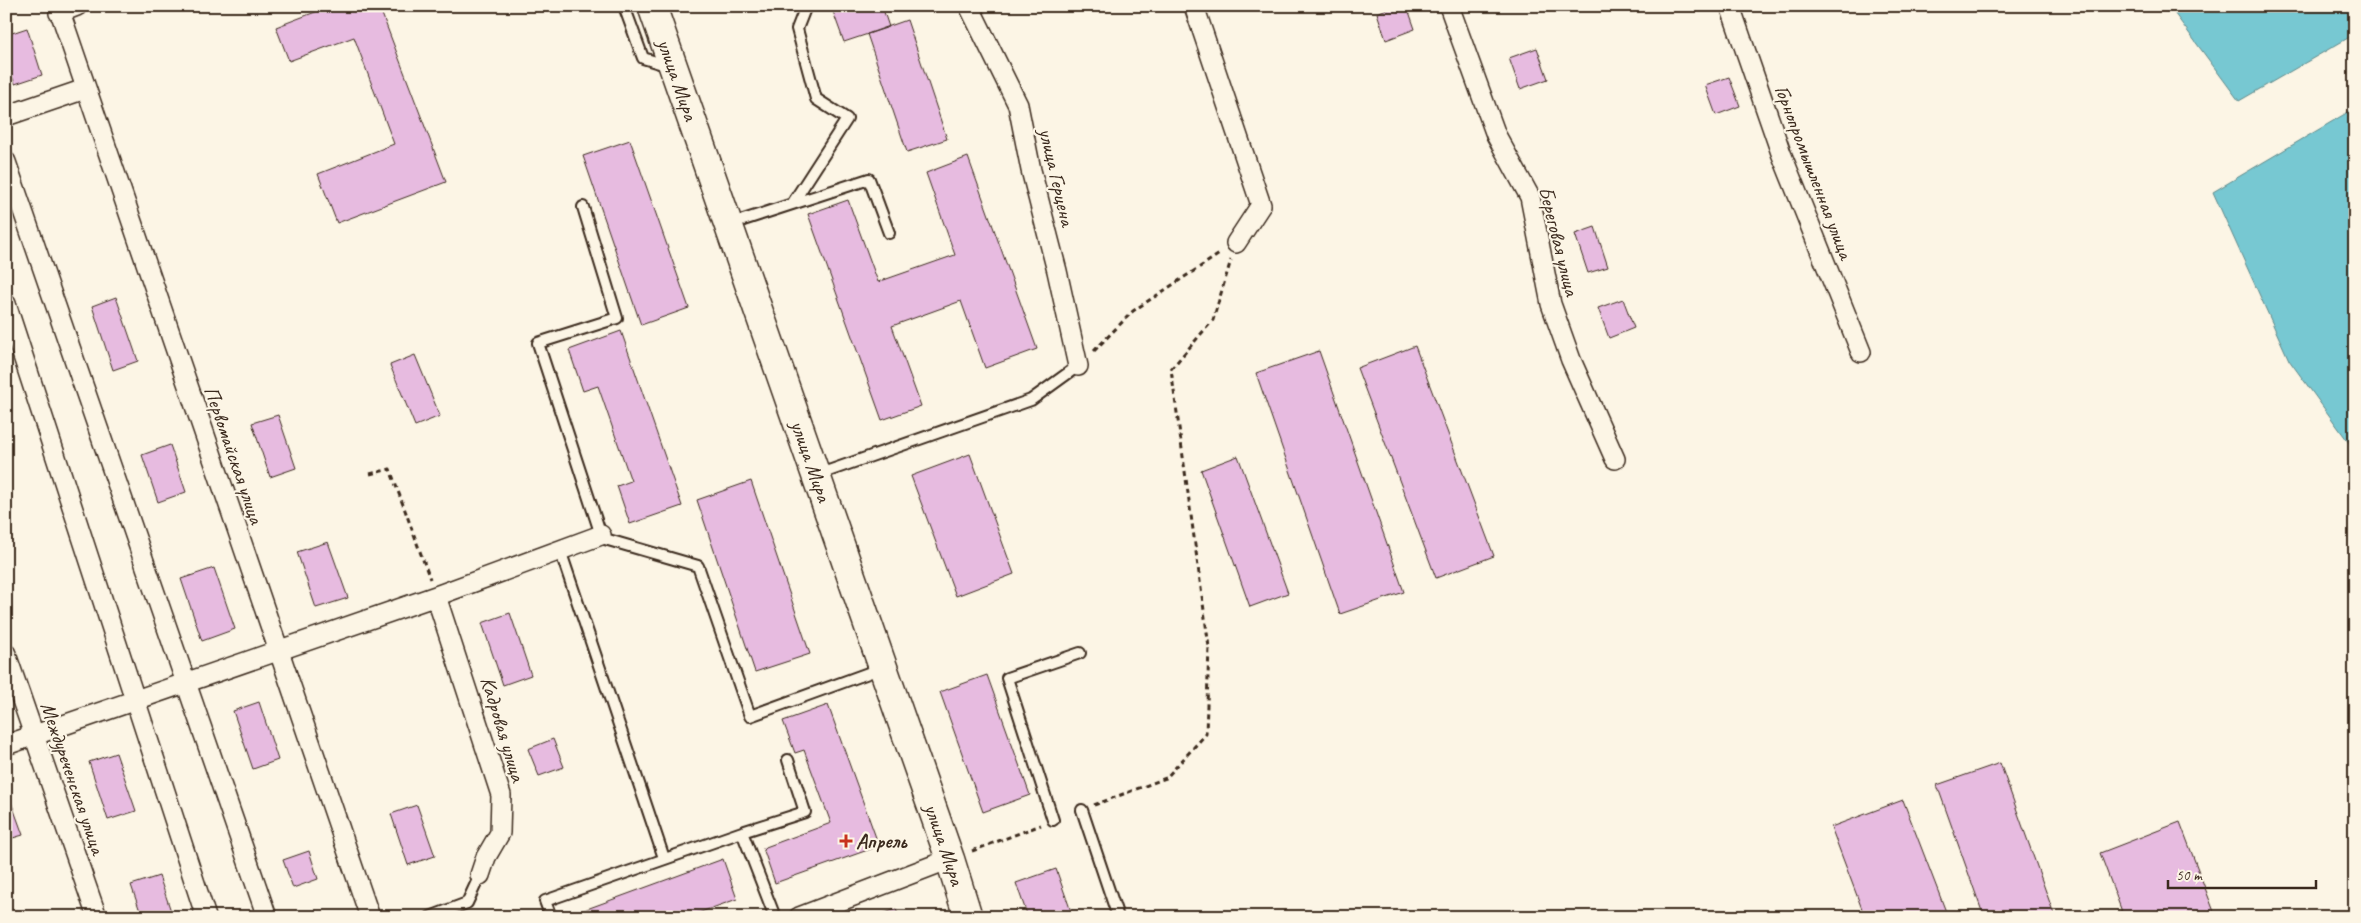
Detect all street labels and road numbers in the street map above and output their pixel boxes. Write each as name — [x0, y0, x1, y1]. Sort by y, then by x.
street label: улица Мира — [651, 34, 704, 125]
street label: Горнопромышленная улица — [1769, 81, 1860, 265]
street label: улица Герцена — [1033, 124, 1081, 231]
street label: Береговая улица — [1533, 184, 1585, 300]
street label: Первомайская улица — [198, 383, 270, 529]
street label: улица Мира — [784, 415, 838, 507]
street label: Кадровая улица — [475, 673, 532, 786]
street label: Междуреченская улица — [35, 699, 112, 860]
street label: улица Мира — [918, 798, 971, 890]

